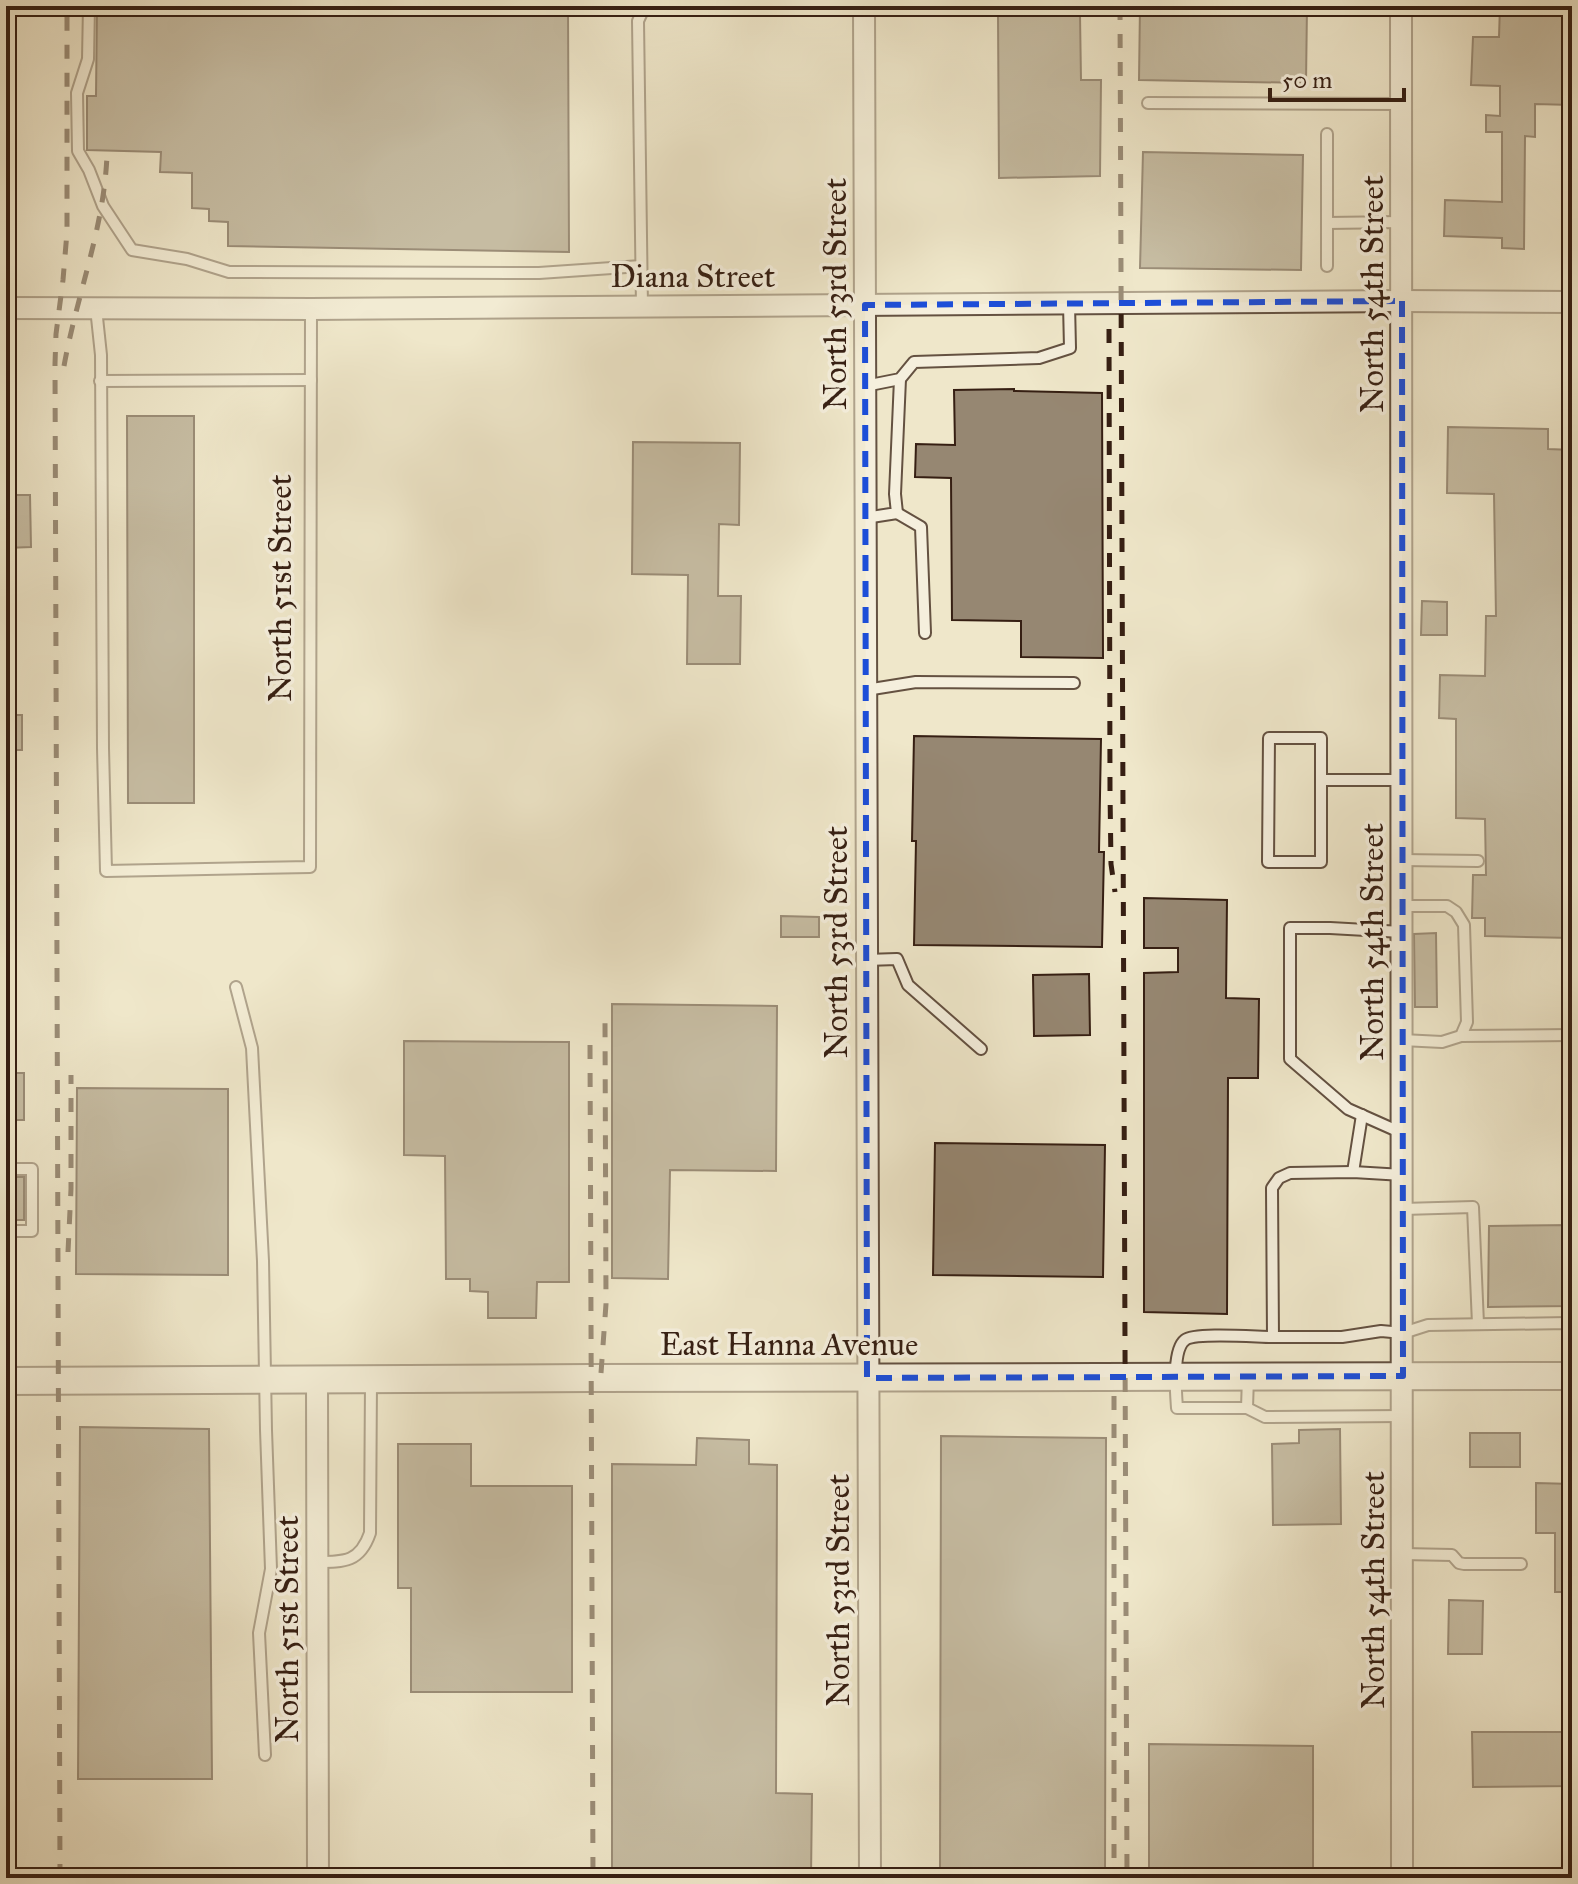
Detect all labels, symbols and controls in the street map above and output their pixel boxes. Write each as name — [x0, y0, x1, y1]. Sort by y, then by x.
scale bar — [1270, 52, 1404, 102]
text: 50 m — [1282, 65, 1332, 95]
street label: North 54th Street — [1353, 175, 1392, 413]
street label: North 53rd Street — [816, 178, 855, 410]
street label: Diana Street — [611, 257, 775, 296]
street label: North 51st Street — [261, 474, 300, 702]
street label: North 54th Street — [1353, 823, 1392, 1061]
street label: North 53rd Street — [817, 826, 856, 1058]
street label: East Hanna Avenue — [660, 1325, 918, 1364]
street label: North 54th Street — [1354, 1471, 1393, 1709]
street label: North 53rd Street — [819, 1474, 858, 1706]
street label: North 51st Street — [268, 1515, 307, 1743]

